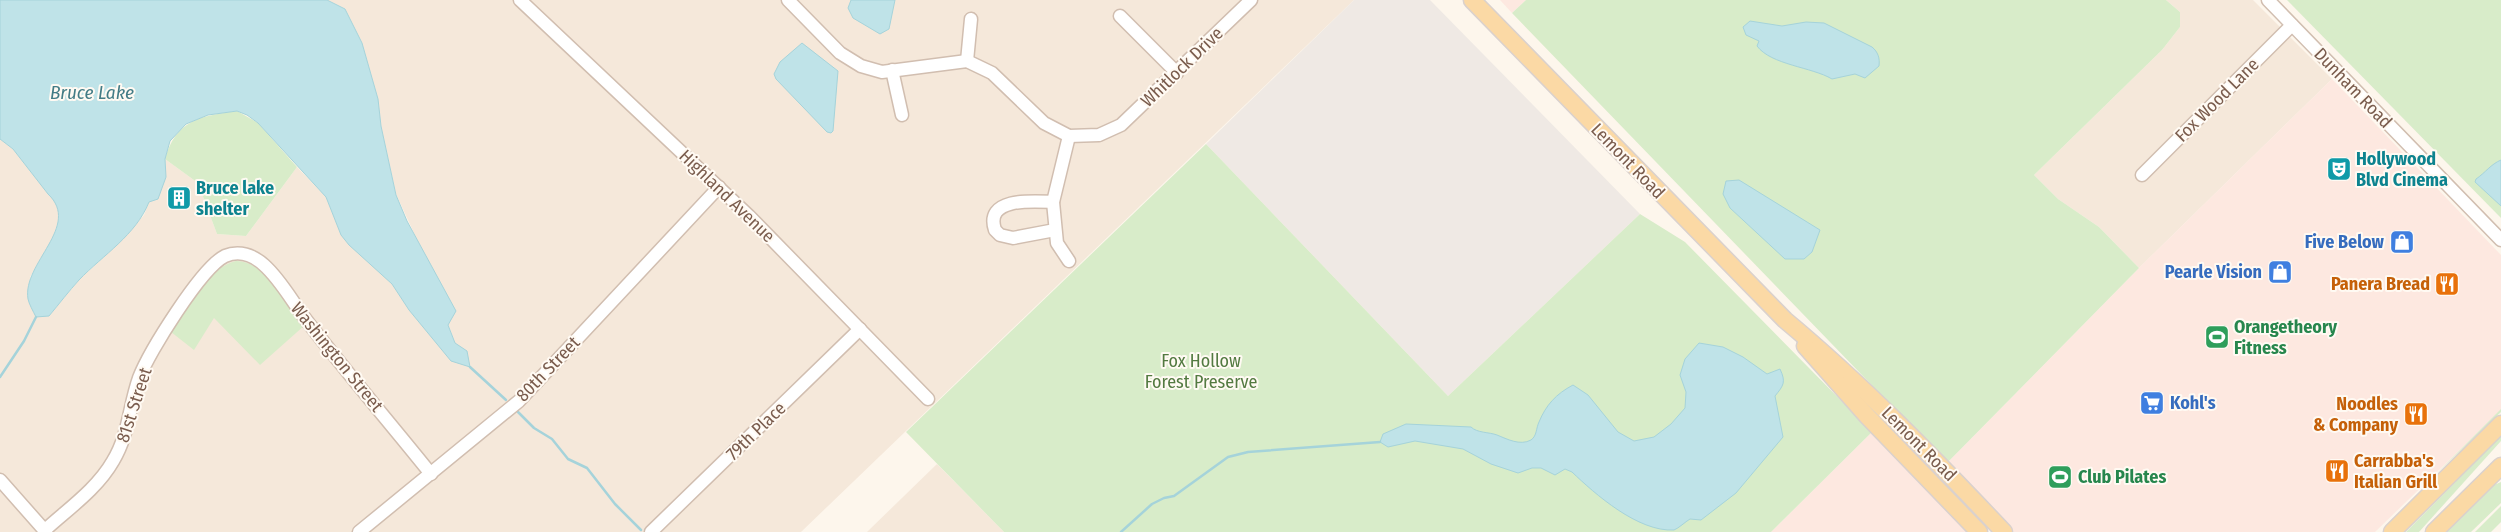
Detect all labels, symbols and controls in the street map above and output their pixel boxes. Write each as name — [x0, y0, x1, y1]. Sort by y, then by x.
street label: Whitlock Drive — [1136, 22, 1228, 112]
street label: Dunham Road — [2309, 43, 2397, 133]
street label: Fox Wood Lane — [2170, 53, 2264, 147]
water label: Bruce Lake — [50, 81, 134, 104]
street label: Lemont Road — [1586, 119, 1670, 203]
street label: Highland Avenue — [675, 145, 779, 247]
place label: Hollywood Blvd Cinema — [2356, 148, 2448, 191]
theatre icon: Hollywood Blvd Cinema — [2326, 156, 2352, 182]
place label: Bruce lake shelter — [196, 177, 274, 220]
building icon: Bruce lake shelter — [166, 185, 192, 211]
shop icon: Five Below — [2389, 229, 2415, 255]
place label: Five Below — [2305, 231, 2385, 253]
shop icon: Pearle Vision — [2267, 259, 2293, 285]
place label: Pearle Vision — [2165, 261, 2262, 283]
restaurant icon: Panera Bread — [2434, 271, 2460, 297]
place label: Panera Bread — [2331, 273, 2430, 295]
street label: Washington Street — [286, 298, 388, 416]
place label: Orangetheory Fitness — [2234, 316, 2338, 359]
sports icon: Orangetheory Fitness — [2204, 324, 2230, 350]
street label: 80th Street — [512, 332, 585, 406]
park label: Fox Hollow Forest Preserve — [1145, 350, 1257, 393]
street label: 81st Street — [112, 365, 156, 445]
supermarket icon: Kohl's — [2139, 390, 2165, 416]
place label: Kohl's — [2170, 392, 2216, 414]
place label: Noodles & Company — [2313, 393, 2398, 436]
street label: 79th Place — [722, 397, 790, 465]
restaurant icon: Noodles & Company — [2403, 401, 2429, 427]
street label: Lemont Road — [1877, 402, 1961, 486]
place label: Carrabba's Italian Grill — [2354, 450, 2437, 493]
restaurant icon: Carrabba's Italian Grill — [2324, 458, 2350, 484]
sports icon: Club Pilates — [2047, 464, 2073, 490]
place label: Club Pilates — [2078, 466, 2166, 488]

